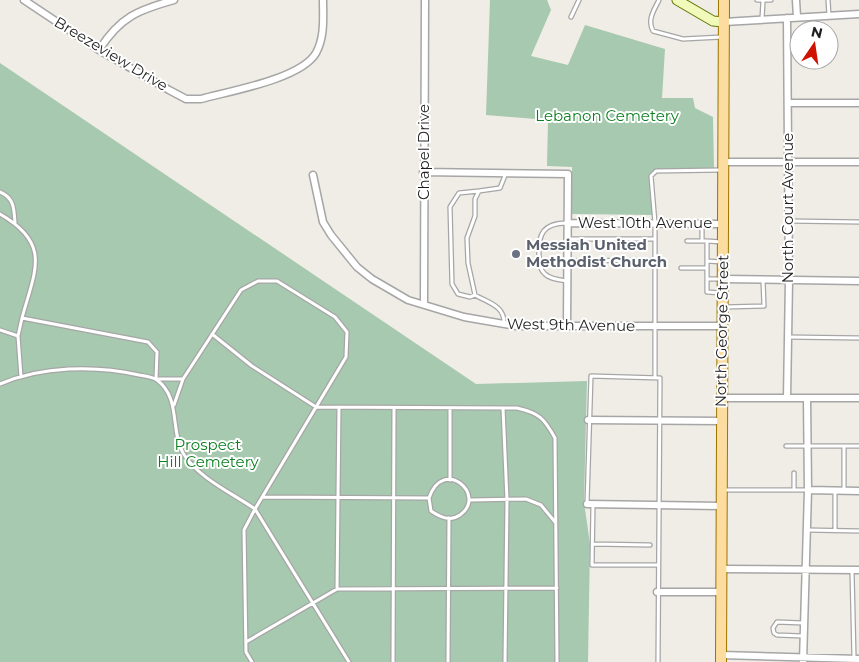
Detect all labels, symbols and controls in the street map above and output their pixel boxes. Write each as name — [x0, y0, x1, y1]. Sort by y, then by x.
street label: Breezeview Drive — [51, 12, 171, 95]
north arrow — [789, 20, 839, 70]
text: N — [809, 22, 824, 42]
street label: Chapel Drive — [414, 104, 433, 200]
park label: Lebanon Cemetery — [535, 106, 680, 125]
street label: North Court Avenue — [778, 133, 797, 283]
street label: West 10th Avenue — [578, 213, 712, 232]
place label: Messiah United Methodist Church — [526, 235, 667, 271]
marker: Messiah United Methodist Church — [510, 248, 522, 260]
street label: North George Street — [711, 255, 732, 407]
street label: West 9th Avenue — [507, 314, 635, 335]
park label: Prospect Hill Cemetery — [157, 435, 260, 471]

